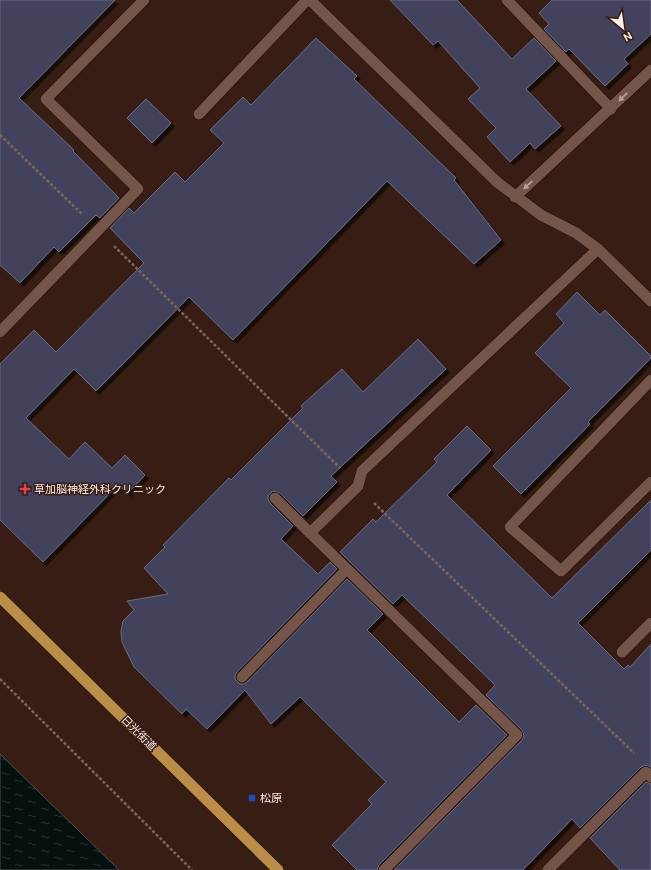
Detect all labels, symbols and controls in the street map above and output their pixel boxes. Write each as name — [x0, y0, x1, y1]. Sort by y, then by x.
north arrow — [603, 8, 643, 48]
text: N — [621, 30, 634, 44]
one-way arrow — [618, 92, 628, 102]
one-way arrow — [523, 181, 533, 190]
marker: 草加脳神経外科クリニック — [19, 483, 31, 495]
place label: 草加脳神経外科クリニック — [34, 483, 166, 495]
street label: 日光街道 — [119, 713, 159, 753]
place label: 松原 — [260, 792, 282, 804]
marker: 松原 — [247, 793, 257, 803]

